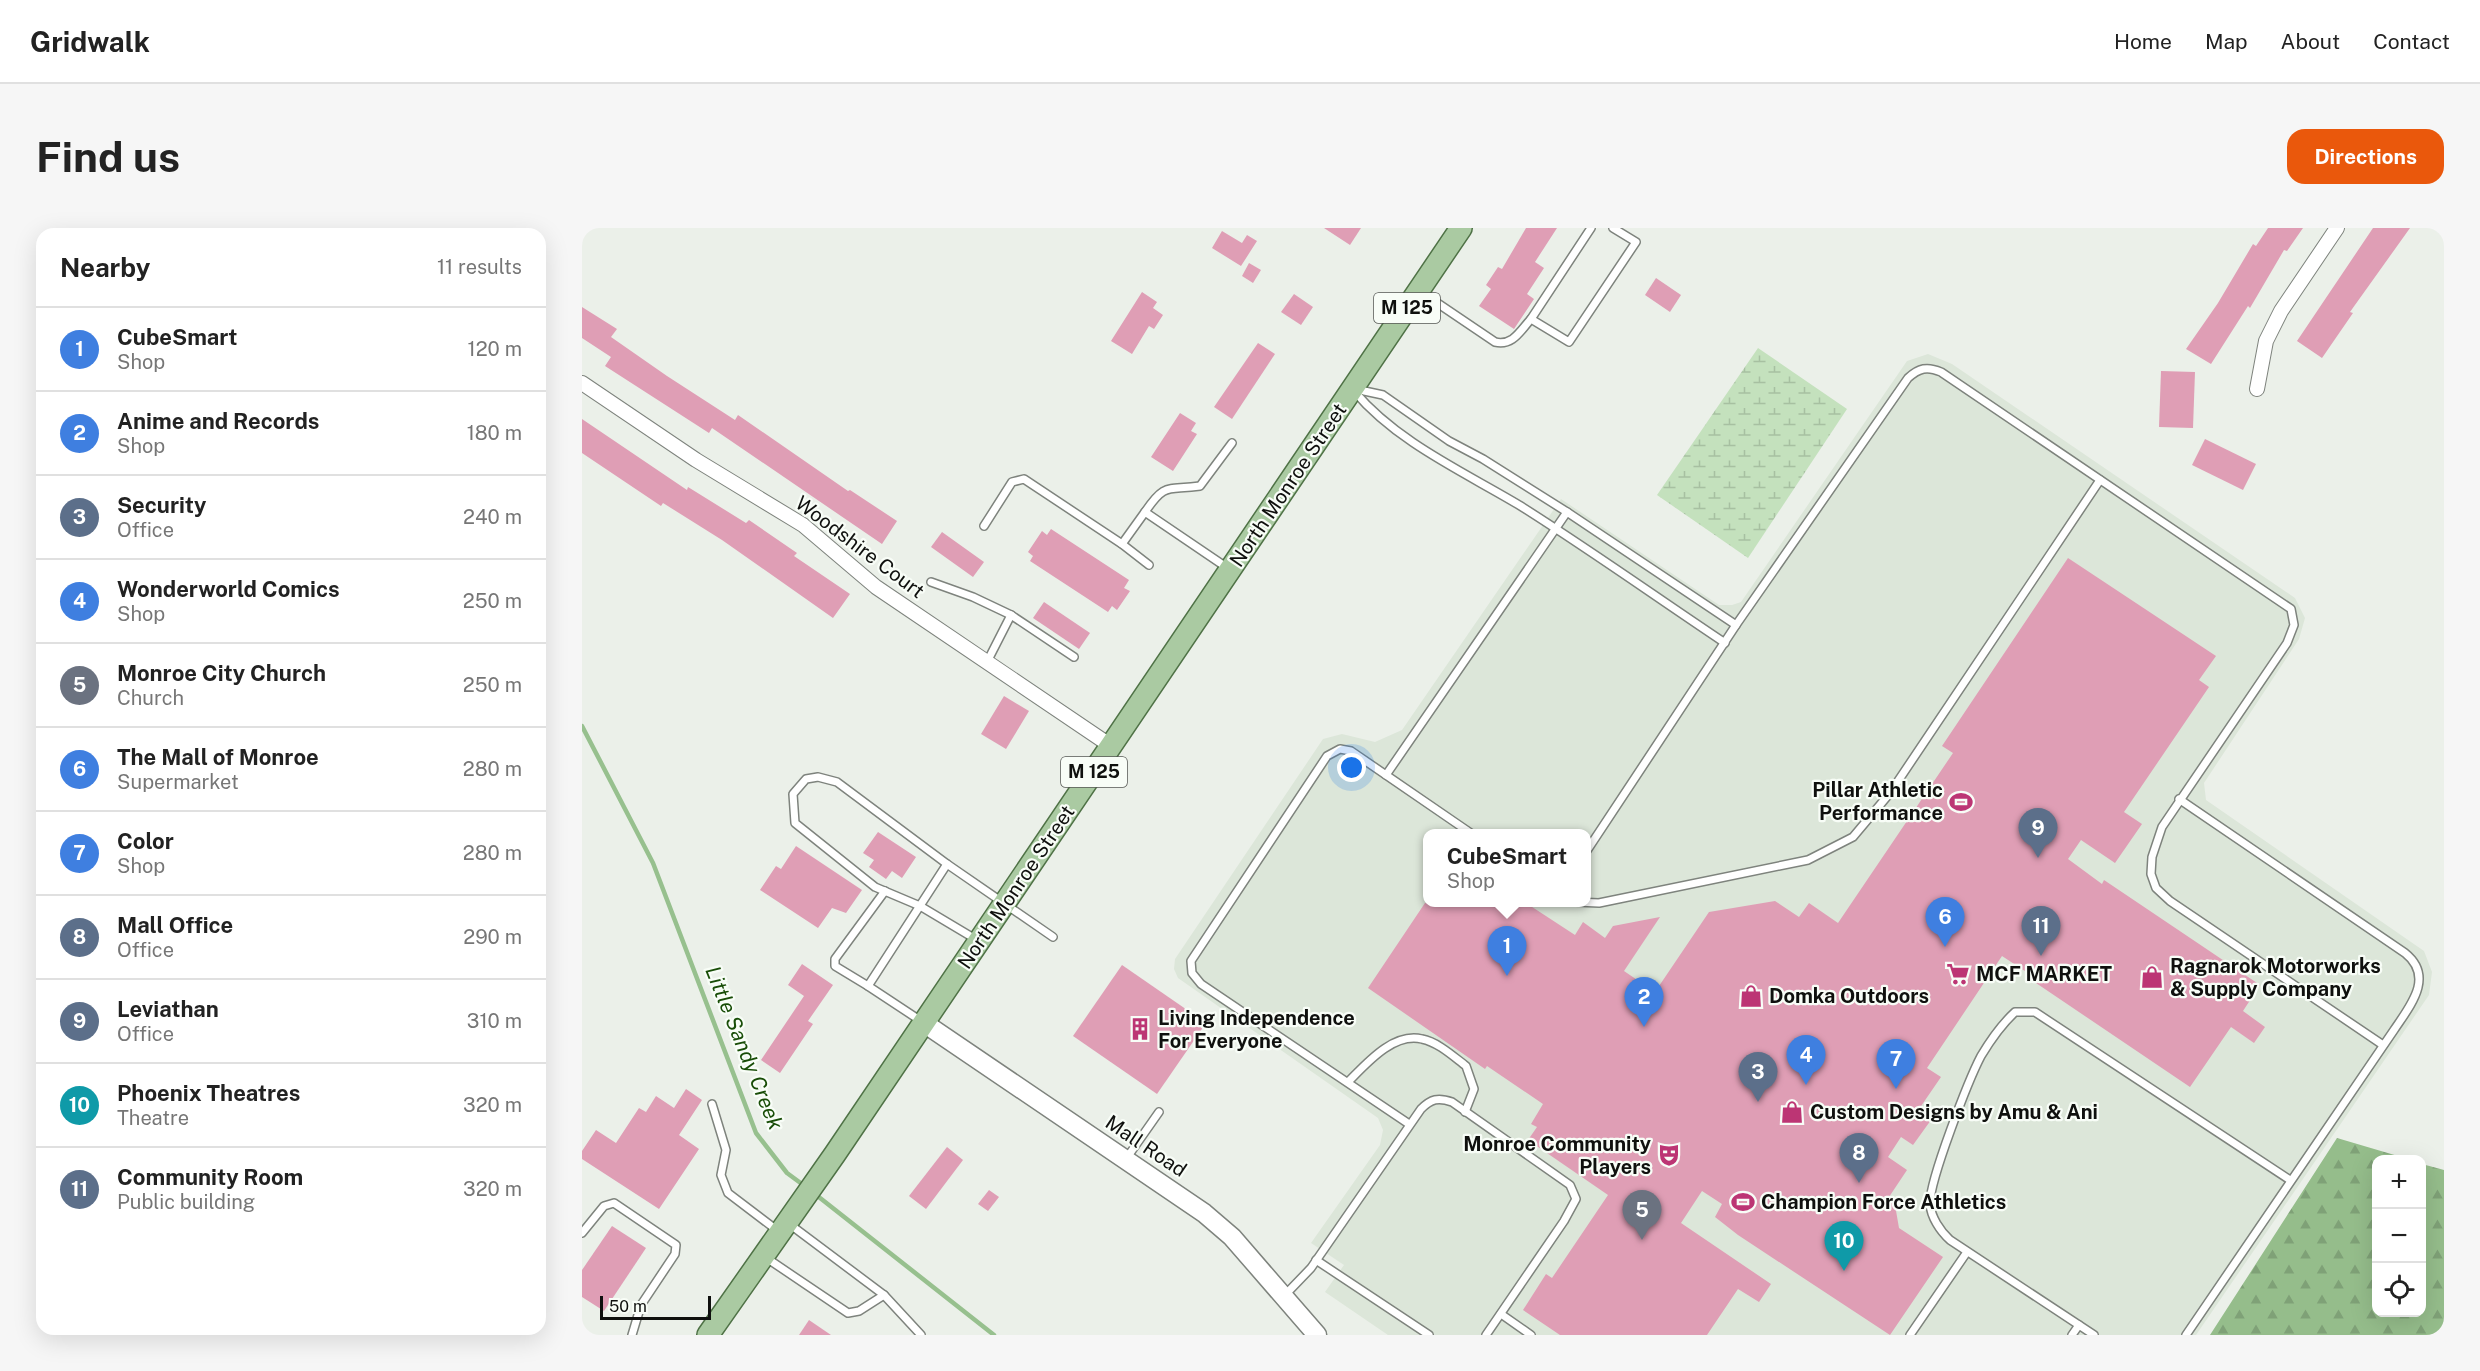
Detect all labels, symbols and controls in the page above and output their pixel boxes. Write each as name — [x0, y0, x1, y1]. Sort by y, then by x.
text: Gridwalk — [30, 25, 150, 58]
text: Home — [2114, 29, 2172, 54]
text: Map — [2205, 29, 2248, 54]
text: About — [2281, 29, 2340, 54]
text: Contact — [2373, 29, 2450, 54]
button: Directions — [2287, 129, 2444, 184]
text: Find us — [36, 132, 180, 181]
text: Nearby — [60, 252, 150, 283]
text: 11 results — [437, 255, 522, 279]
road number: M 125 — [1374, 293, 1440, 323]
text: CubeSmart — [117, 324, 237, 350]
text: 1 — [75, 337, 84, 361]
text: 120 m — [468, 337, 522, 361]
text: Shop — [117, 350, 165, 374]
street label: North Monroe Street — [1224, 399, 1352, 571]
text: Anime and Records — [117, 408, 319, 434]
text: 2 — [73, 421, 86, 445]
text: 180 m — [467, 421, 522, 445]
text: Shop — [117, 434, 165, 458]
street label: Woodshire Court — [791, 491, 929, 603]
text: Security — [117, 492, 206, 518]
text: 3 — [73, 505, 86, 529]
text: 240 m — [463, 505, 522, 529]
text: Office — [117, 518, 174, 542]
text: Wonderworld Comics — [117, 576, 340, 602]
text: 4 — [73, 589, 86, 613]
text: 250 m — [463, 589, 522, 613]
text: Shop — [117, 602, 165, 626]
text: Monroe City Church — [117, 660, 326, 686]
text: 5 — [73, 673, 86, 697]
text: 250 m — [463, 673, 522, 697]
text: Church — [117, 686, 184, 710]
text: The Mall of Monroe — [117, 744, 319, 770]
your location — [1337, 753, 1366, 782]
text: 6 — [73, 757, 86, 781]
text: 280 m — [463, 757, 522, 781]
road number: M 125 — [1061, 757, 1127, 787]
text: Supermarket — [117, 770, 239, 794]
place label: Pillar Athletic Performance — [1812, 778, 1943, 825]
sports icon: Pillar Athletic Performance — [1948, 789, 1974, 815]
street label: North Monroe Street — [952, 801, 1080, 973]
pin: 9 — [2018, 808, 2058, 858]
text: Color — [117, 828, 174, 854]
popup — [1423, 829, 1591, 907]
text: 7 — [73, 841, 86, 865]
text: 280 m — [463, 841, 522, 865]
text: CubeSmart — [1447, 843, 1567, 869]
text: Shop — [117, 854, 165, 878]
text: Shop — [1447, 869, 1495, 893]
pin: 6 — [1926, 898, 1964, 947]
pin: 11 — [2022, 906, 2060, 956]
text: Mall Office — [117, 912, 233, 938]
text: 8 — [73, 925, 86, 949]
text: 290 m — [463, 925, 522, 949]
pin: 1 — [1488, 926, 1526, 976]
text: Office — [117, 938, 174, 962]
place label: Ragnarok Motorworks & Supply Company — [2170, 954, 2381, 1001]
supermarket icon: MCF MARKET — [1945, 961, 1971, 987]
water label: Little Sandy Creek — [700, 962, 789, 1134]
place label: MCF MARKET — [1976, 962, 2112, 986]
shop icon: Ragnarok Motorworks & Supply Company — [2139, 964, 2165, 990]
pin: 2 — [1624, 978, 1664, 1027]
shop icon: Domka Outdoors — [1738, 983, 1764, 1009]
place label: Domka Outdoors — [1769, 984, 1929, 1008]
text: Leviathan — [117, 996, 219, 1022]
place label: Living Independence For Everyone — [1158, 1006, 1355, 1053]
text: 9 — [73, 1009, 86, 1033]
text: 310 m — [467, 1009, 522, 1033]
building icon: Living Independence For Everyone — [1127, 1016, 1153, 1042]
text: Office — [117, 1022, 174, 1046]
pin: 4 — [1786, 1036, 1826, 1085]
pin: 7 — [1876, 1040, 1916, 1089]
pin: 3 — [1738, 1052, 1778, 1102]
text: Phoenix Theatres — [117, 1080, 300, 1106]
text: 10 — [69, 1093, 90, 1117]
text: 320 m — [463, 1093, 522, 1117]
shop icon: Custom Designs by Amu & Ani — [1779, 1099, 1805, 1125]
place label: Custom Designs by Amu & Ani — [1810, 1100, 2098, 1124]
text: Theatre — [117, 1106, 189, 1130]
street label: Mall Road — [1101, 1110, 1191, 1182]
place label: Monroe Community Players — [1463, 1132, 1651, 1179]
pin: 8 — [1840, 1134, 1878, 1183]
theatre icon: Monroe Community Players — [1656, 1142, 1682, 1168]
map controls — [2372, 1155, 2426, 1317]
button: + — [2372, 1155, 2426, 1209]
text: Community Room — [117, 1164, 303, 1190]
text: 11 — [71, 1177, 88, 1201]
text: 320 m — [463, 1177, 522, 1201]
sports icon: Champion Force Athletics — [1730, 1189, 1756, 1215]
text: Public building — [117, 1190, 255, 1214]
pin: 5 — [1622, 1190, 1662, 1240]
place label: Champion Force Athletics — [1761, 1190, 2006, 1214]
button: − — [2372, 1209, 2426, 1263]
pin: 10 — [1824, 1222, 1864, 1271]
button: locate — [2372, 1263, 2426, 1317]
scale bar — [600, 1293, 711, 1320]
text: 50 m — [609, 1297, 647, 1316]

